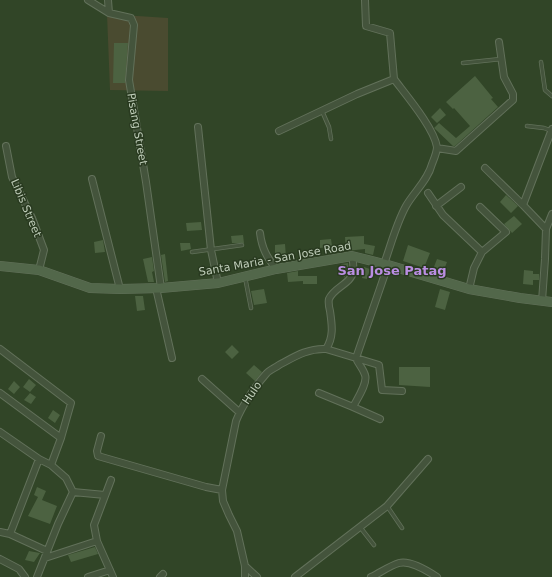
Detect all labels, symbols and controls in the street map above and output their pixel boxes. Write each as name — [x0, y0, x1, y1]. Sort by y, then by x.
street label: Pisang Street — [124, 92, 150, 167]
street label: Libis Street — [8, 177, 44, 240]
street label: Santa Maria - San Jose Road — [198, 239, 352, 279]
district label: San Jose Patag — [337, 263, 447, 278]
street label: Hulo — [240, 379, 265, 407]

